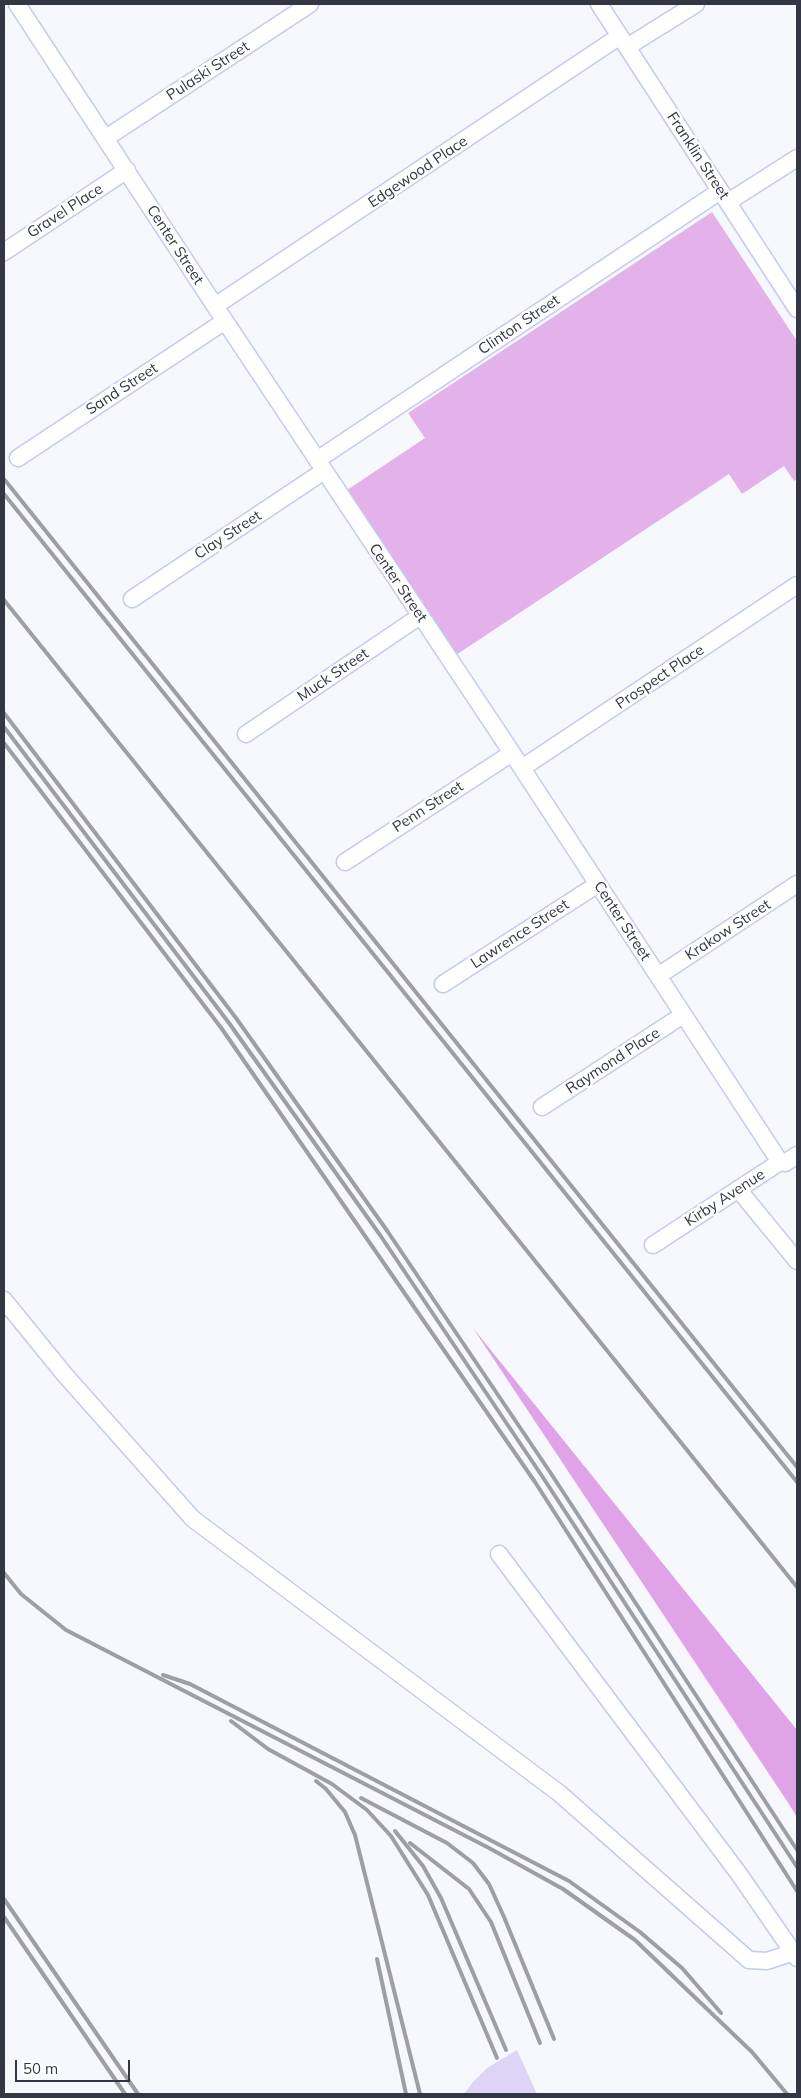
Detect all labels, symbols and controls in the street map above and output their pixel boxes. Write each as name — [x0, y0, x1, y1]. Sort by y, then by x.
street label: Pulaski Street — [163, 38, 253, 104]
street label: Franklin Street — [663, 109, 733, 203]
street label: Edgewood Place — [365, 132, 471, 212]
street label: Gravel Place — [24, 180, 106, 242]
street label: Center Street — [143, 202, 207, 288]
street label: Clinton Street — [475, 291, 563, 359]
street label: Sand Street — [83, 359, 161, 419]
street label: Clay Street — [191, 507, 265, 563]
street label: Center Street — [365, 540, 431, 626]
street label: Prospect Place — [612, 641, 708, 713]
street label: Muck Street — [294, 645, 372, 705]
street label: Penn Street — [389, 778, 467, 836]
street label: Center Street — [590, 878, 654, 964]
street label: Lawrence Street — [468, 896, 572, 972]
street label: Krakow Street — [682, 896, 774, 964]
street label: Raymond Place — [563, 1024, 663, 1098]
street label: Kirby Avenue — [682, 1166, 768, 1230]
scale bar — [18, 2050, 132, 2082]
text: 50 m — [23, 2059, 58, 2078]

